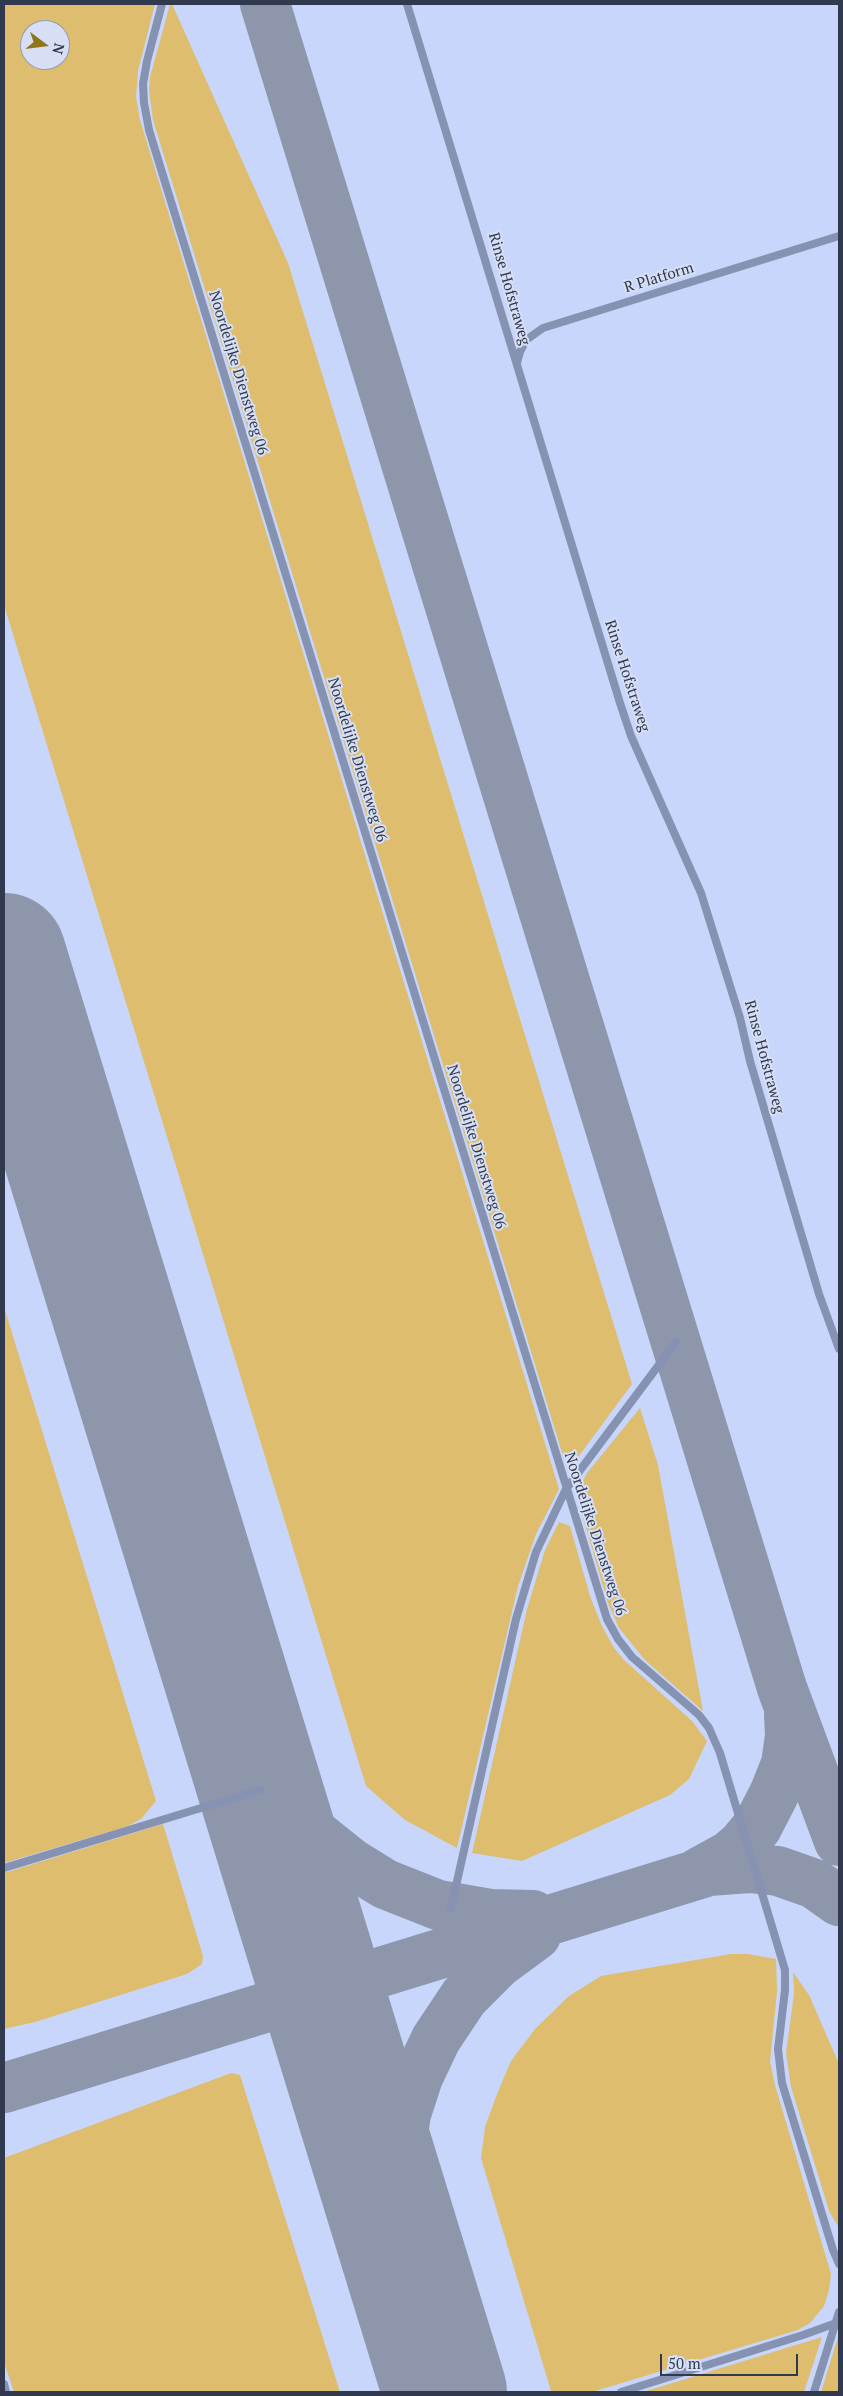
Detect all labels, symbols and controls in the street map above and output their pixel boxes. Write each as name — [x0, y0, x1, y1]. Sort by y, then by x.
north arrow — [20, 20, 70, 70]
text: N — [48, 41, 70, 56]
street label: Rinse Hofstraweg — [484, 230, 534, 348]
street label: R Platform — [622, 259, 696, 297]
street label: Noordelijke Dienstweg 06 — [204, 289, 272, 457]
street label: Rinse Hofstraweg — [600, 618, 654, 734]
street label: Noordelijke Dienstweg 06 — [323, 676, 391, 844]
street label: Rinse Hofstraweg — [740, 998, 788, 1116]
street label: Noordelijke Dienstweg 06 — [442, 1063, 510, 1231]
street label: Noordelijke Dienstweg 06 — [560, 1450, 630, 1618]
scale bar — [663, 2344, 800, 2376]
text: 50 m — [668, 2353, 701, 2373]

